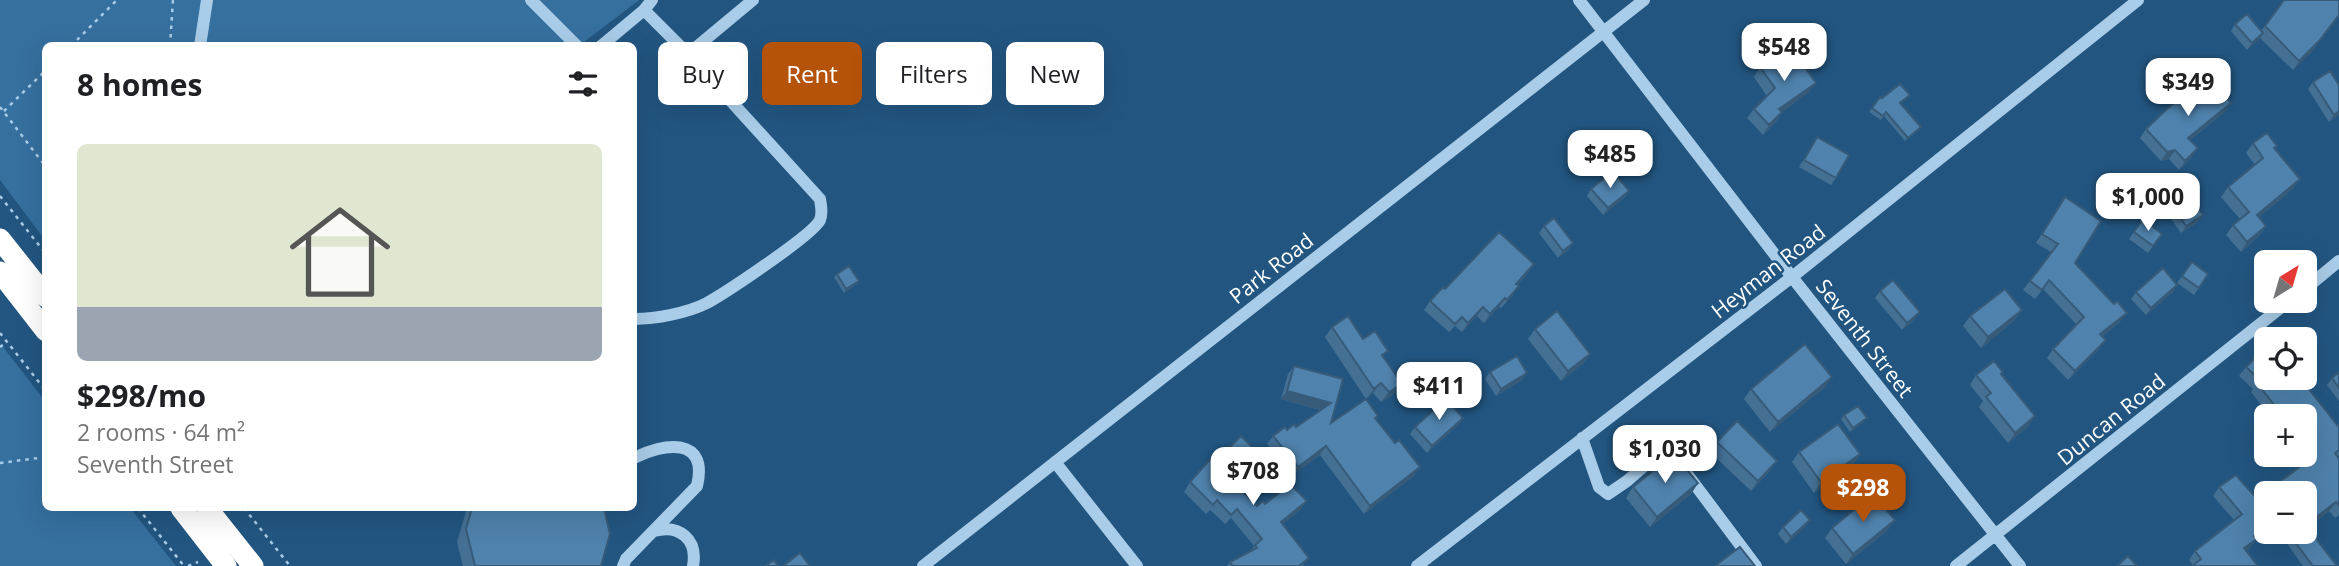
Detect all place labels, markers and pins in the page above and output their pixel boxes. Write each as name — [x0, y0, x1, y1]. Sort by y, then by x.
pin: $548 — [1743, 24, 1825, 83]
pin: $349 — [2147, 58, 2229, 118]
pin: $485 — [1569, 130, 1651, 190]
pin: $1,000 — [2091, 174, 2205, 233]
pin: $411 — [1398, 362, 1480, 422]
pin: $1,030 — [1608, 426, 1722, 485]
pin: $708 — [1212, 448, 1294, 507]
pin: $298 — [1822, 464, 1904, 524]

